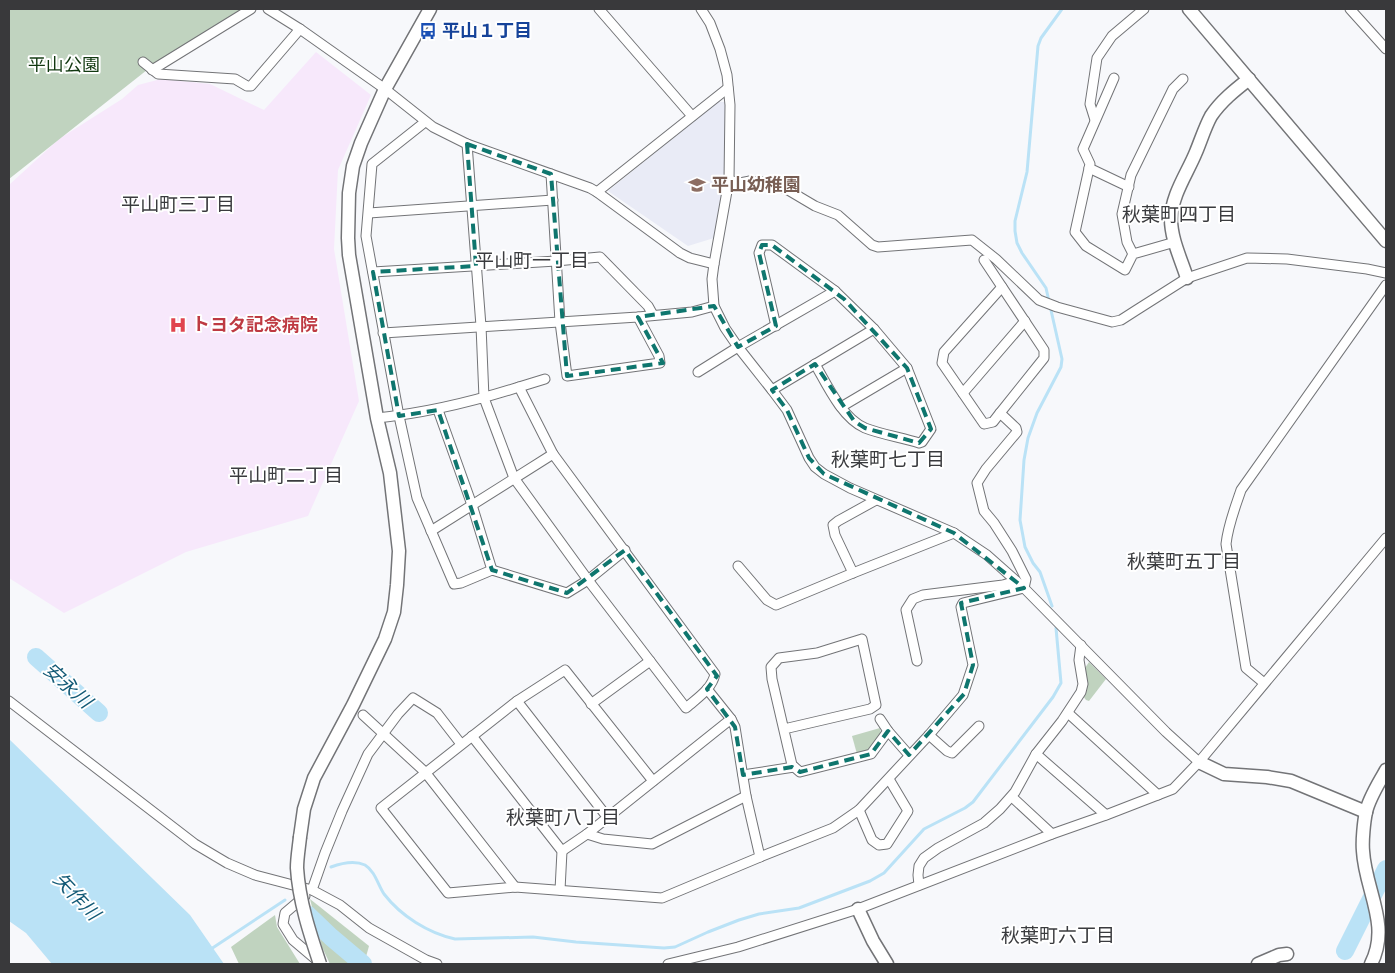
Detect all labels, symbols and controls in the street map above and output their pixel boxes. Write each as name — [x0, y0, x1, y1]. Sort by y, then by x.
bus stop icon: 平山１丁目 — [418, 21, 438, 41]
place label: 平山１丁目 — [442, 21, 532, 41]
park label: 平山公園 — [28, 55, 100, 75]
school or university icon: 平山幼稚園 — [687, 175, 707, 195]
place label: 平山幼稚園 — [711, 175, 801, 195]
district label: 平山町三丁目 — [121, 194, 235, 215]
district label: 秋葉町四丁目 — [1122, 204, 1236, 225]
district label: 平山町一丁目 — [475, 250, 589, 271]
hospital icon: トヨタ記念病院 — [168, 315, 188, 335]
place label: トヨタ記念病院 — [192, 315, 318, 335]
district label: 秋葉町七丁目 — [831, 449, 945, 470]
district label: 平山町二丁目 — [229, 465, 343, 486]
district label: 秋葉町五丁目 — [1127, 551, 1241, 572]
water label: 安永川 — [39, 658, 97, 714]
district label: 秋葉町八丁目 — [506, 807, 620, 828]
water label: 矢作川 — [49, 869, 105, 926]
district label: 秋葉町六丁目 — [1001, 925, 1115, 946]

